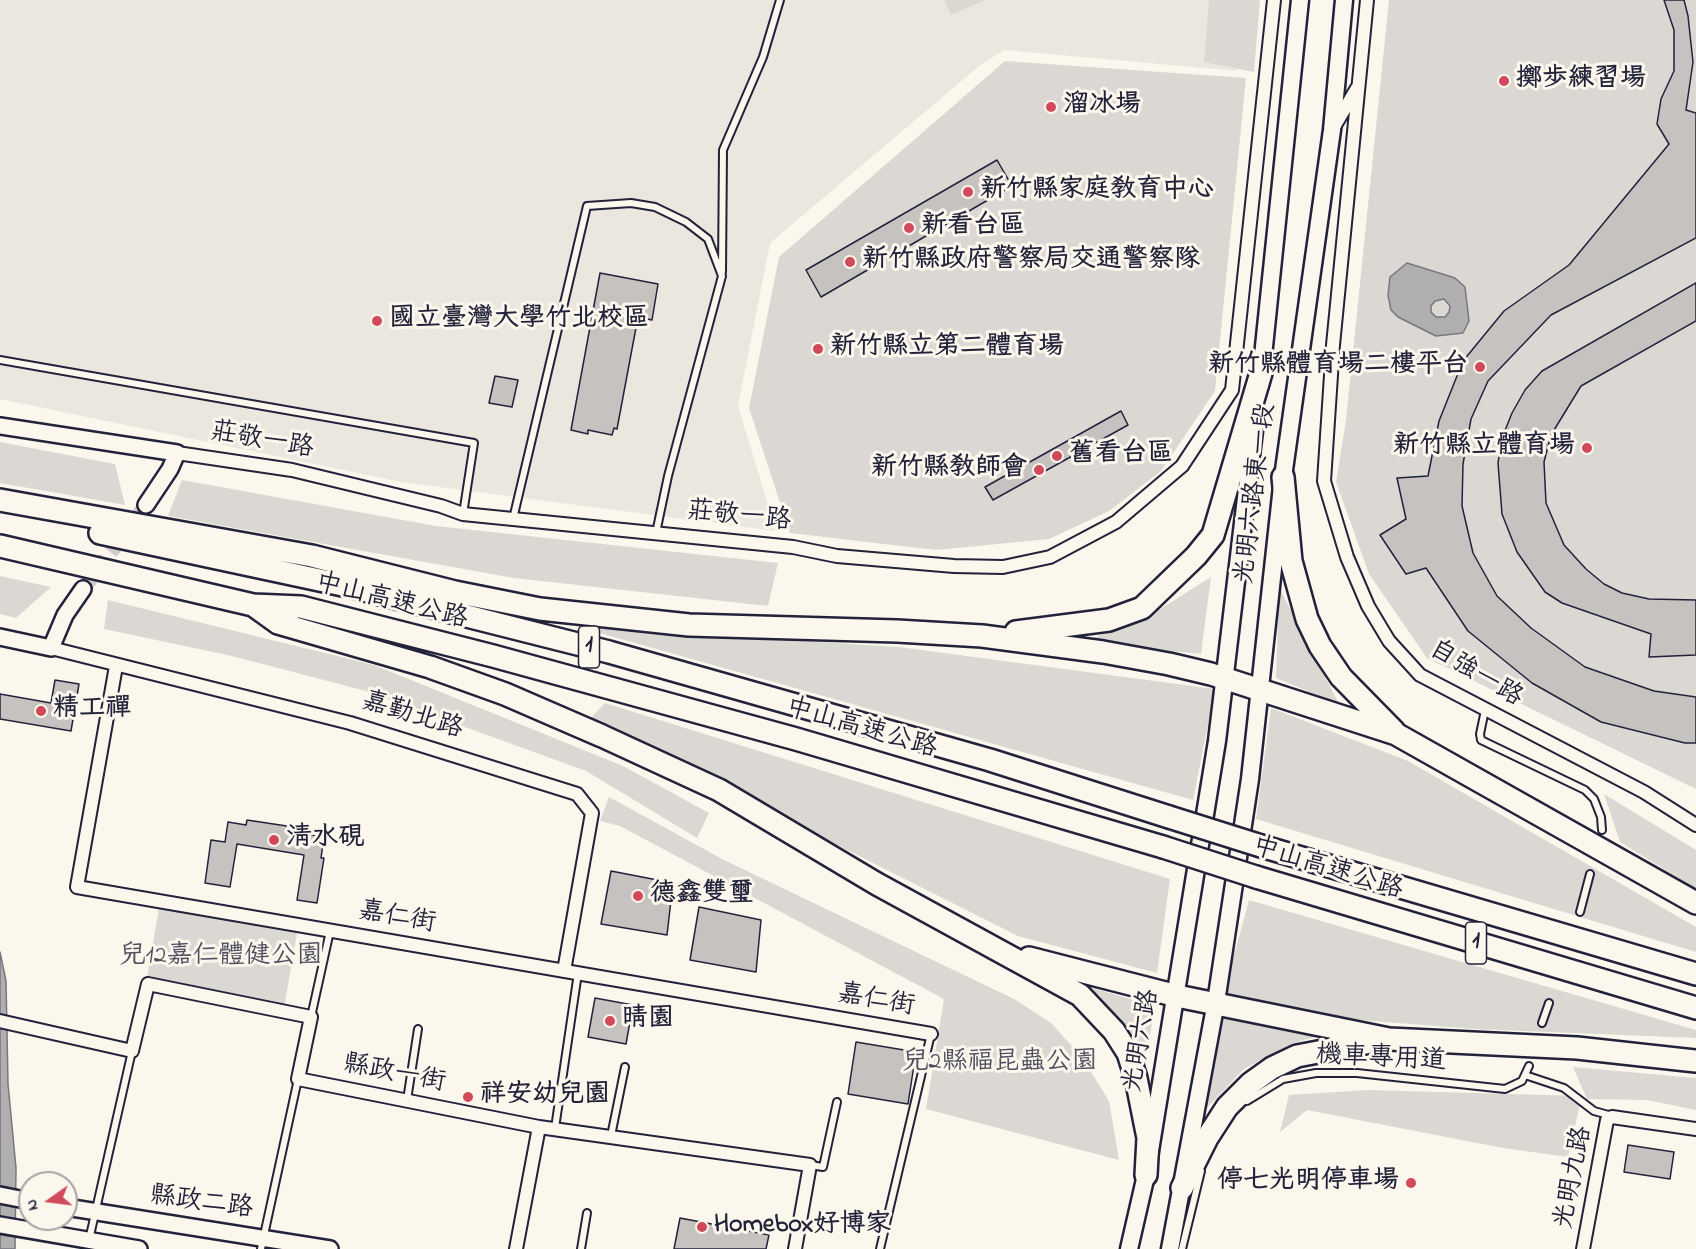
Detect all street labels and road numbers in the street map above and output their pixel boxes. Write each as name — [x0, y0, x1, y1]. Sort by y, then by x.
street label: 光明六路東一段 — [1230, 402, 1284, 586]
street label: 莊敬一路 — [208, 418, 316, 466]
street label: 莊敬一路 — [686, 497, 792, 539]
street label: 中山高速公路 — [312, 569, 470, 637]
road number: 1 — [578, 626, 600, 668]
street label: 自強一路 — [1422, 635, 1528, 715]
street label: 嘉勤北路 — [358, 687, 466, 747]
street label: 中山高速公路 — [782, 694, 940, 766]
street label: 中山高速公路 — [1248, 832, 1406, 908]
street label: 嘉仁街 — [356, 897, 438, 941]
road number: 1 — [1466, 922, 1486, 964]
street label: 嘉仁街 — [835, 980, 917, 1024]
street label: 光明六路 — [1119, 987, 1167, 1095]
street label: 機車專用道 — [1315, 1041, 1447, 1079]
street label: 縣政一街 — [340, 1050, 448, 1100]
street label: 光明九路 — [1550, 1124, 1600, 1232]
street label: 縣政二路 — [147, 1181, 255, 1227]

